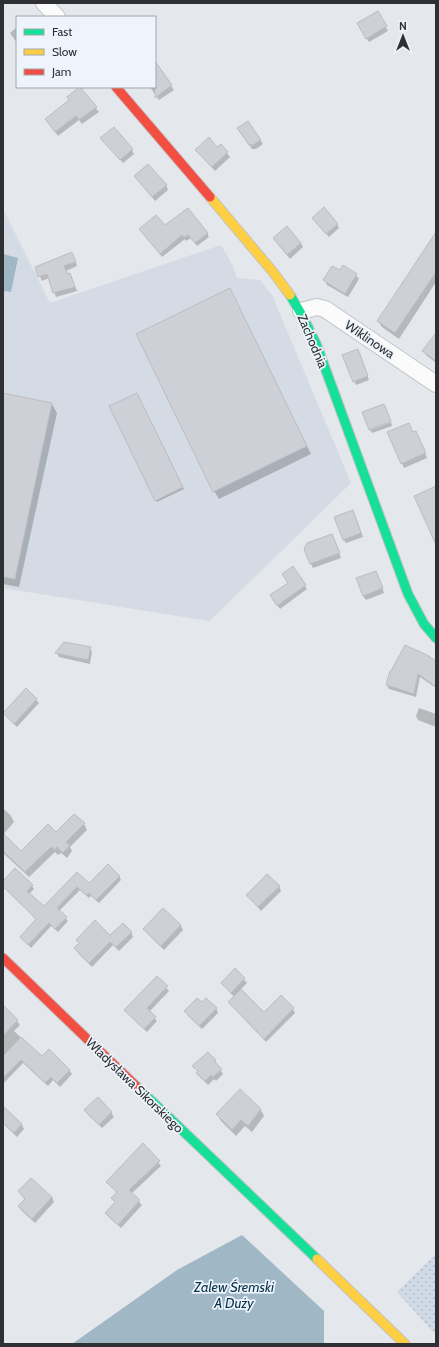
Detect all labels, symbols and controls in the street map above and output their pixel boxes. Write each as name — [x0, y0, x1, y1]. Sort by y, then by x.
legend — [16, 16, 156, 88]
north arrow — [383, 16, 423, 56]
text: N — [399, 19, 407, 33]
text: Fast — [52, 24, 72, 39]
text: Slow — [52, 44, 77, 59]
text: Jam — [51, 64, 71, 79]
street label: Zachodnia — [295, 312, 332, 371]
street label: Wiklinowa — [342, 317, 399, 362]
street label: Władysława Sikorskiego — [83, 1034, 187, 1136]
water label: Zalew Śremski A Duży — [193, 1278, 275, 1312]

